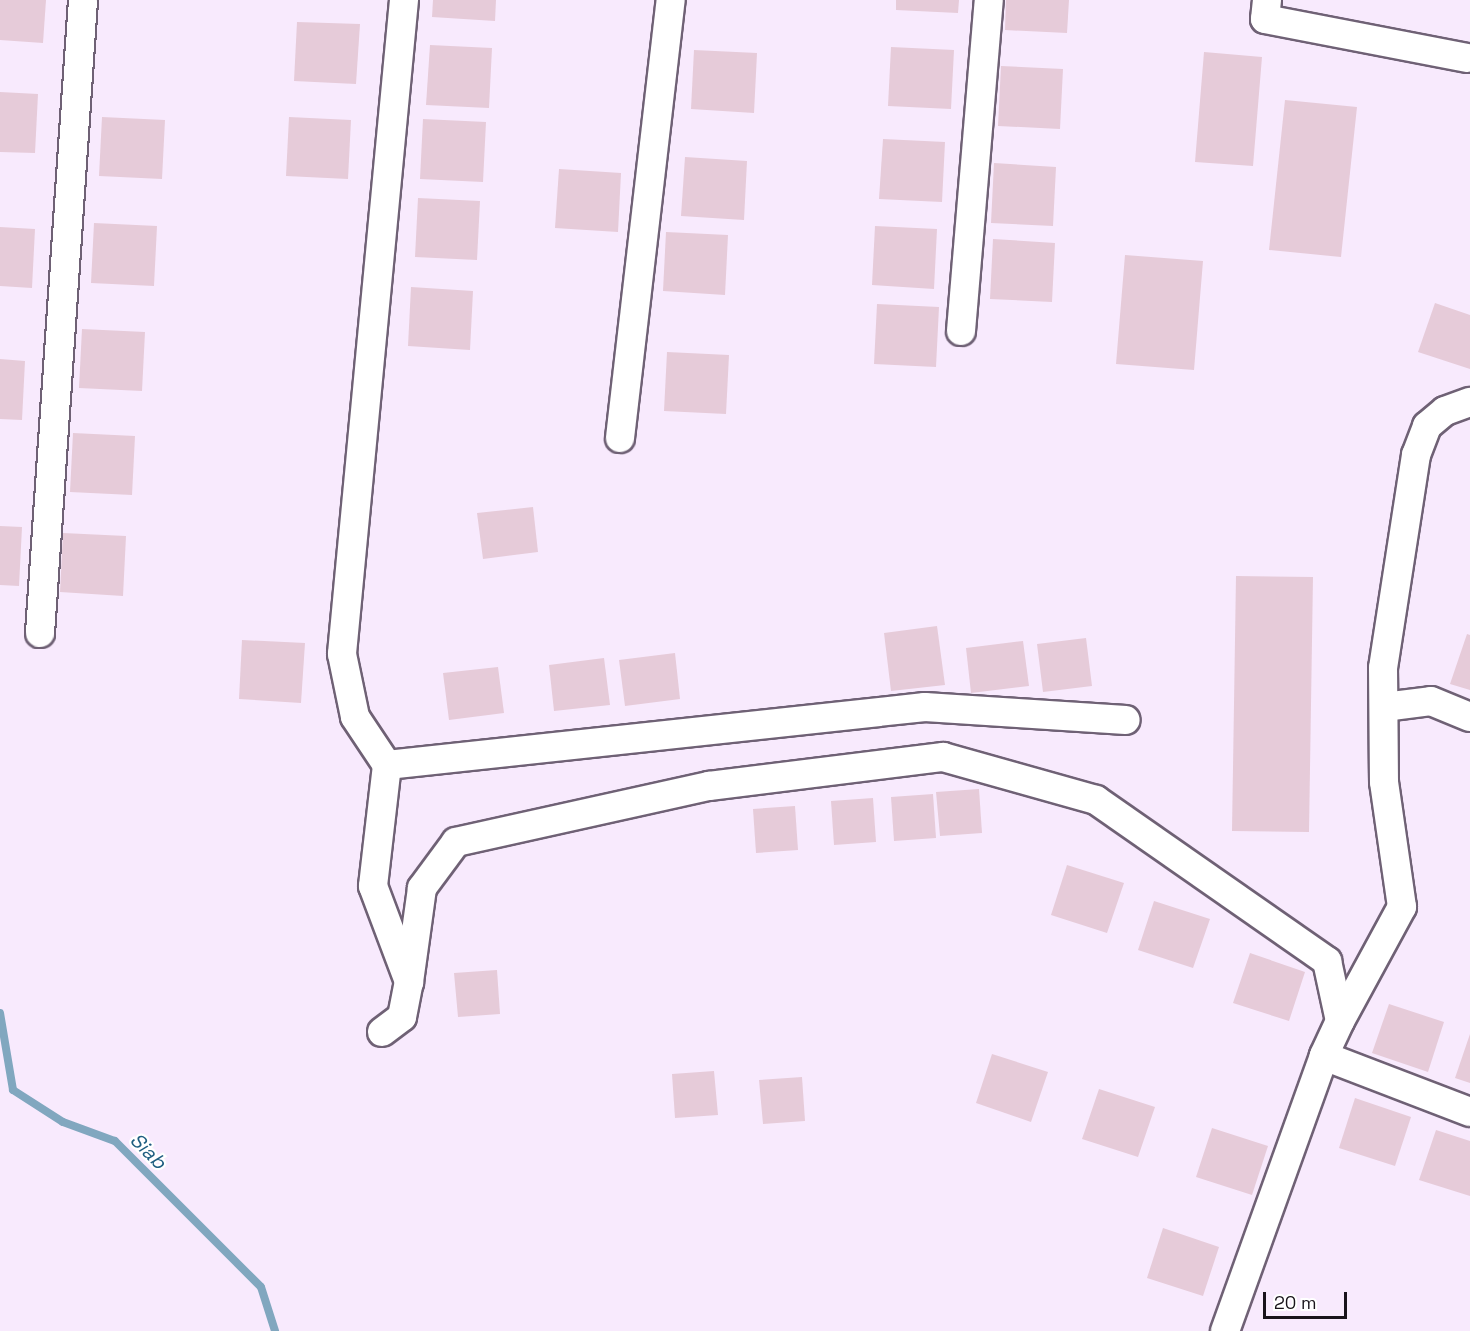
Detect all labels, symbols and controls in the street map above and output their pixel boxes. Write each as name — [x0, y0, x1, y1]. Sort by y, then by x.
water label: Siab — [125, 1128, 171, 1174]
scale bar — [1266, 1280, 1350, 1318]
text: 20 m — [1274, 1291, 1317, 1314]

